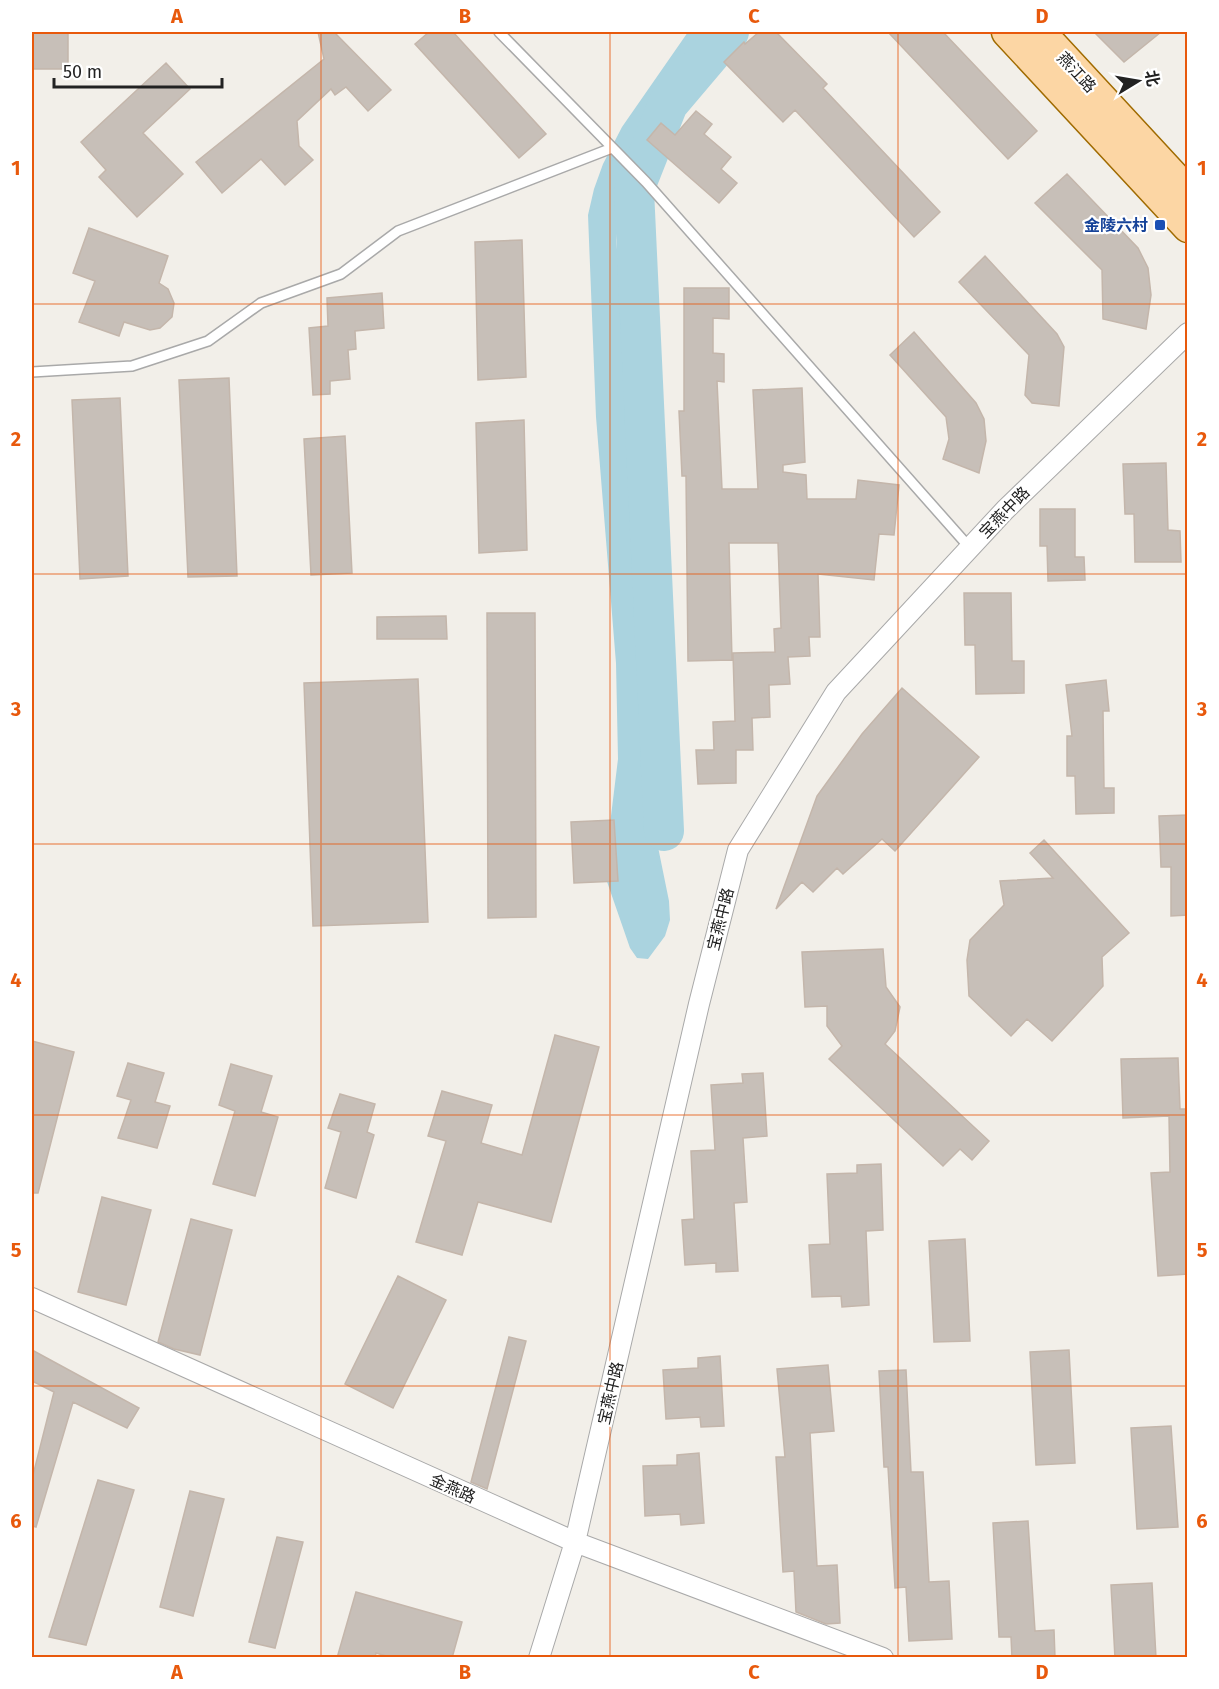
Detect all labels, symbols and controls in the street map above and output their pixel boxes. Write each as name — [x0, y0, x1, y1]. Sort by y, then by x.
text: A — [170, 4, 184, 28]
text: B — [459, 4, 471, 28]
text: C — [748, 4, 760, 28]
text: D — [1035, 4, 1049, 28]
street label: 燕江路 — [1053, 48, 1100, 96]
scale bar — [54, 51, 222, 89]
north arrow — [1108, 51, 1168, 111]
text: 50 m — [63, 61, 102, 83]
text: 北 — [1141, 69, 1163, 88]
text: 1 — [11, 156, 21, 180]
text: 1 — [1197, 156, 1207, 180]
place label: 金陵六村 — [1084, 216, 1148, 235]
marker: 金陵六村 — [1153, 218, 1167, 232]
text: 2 — [11, 427, 21, 451]
text: 2 — [1197, 427, 1207, 451]
street label: 宝燕中路 — [975, 483, 1033, 542]
text: 3 — [10, 697, 21, 721]
text: 3 — [1196, 697, 1207, 721]
street label: 宝燕中路 — [704, 886, 737, 952]
text: 4 — [10, 968, 22, 992]
text: 4 — [1196, 968, 1208, 992]
text: 5 — [11, 1238, 22, 1262]
text: 5 — [1197, 1238, 1208, 1262]
street label: 宝燕中路 — [594, 1360, 627, 1426]
street label: 金燕路 — [427, 1470, 479, 1507]
text: 6 — [10, 1509, 22, 1533]
text: 6 — [1196, 1509, 1208, 1533]
text: A — [170, 1660, 184, 1684]
text: B — [459, 1660, 471, 1684]
text: C — [748, 1660, 760, 1684]
text: D — [1035, 1660, 1049, 1684]

